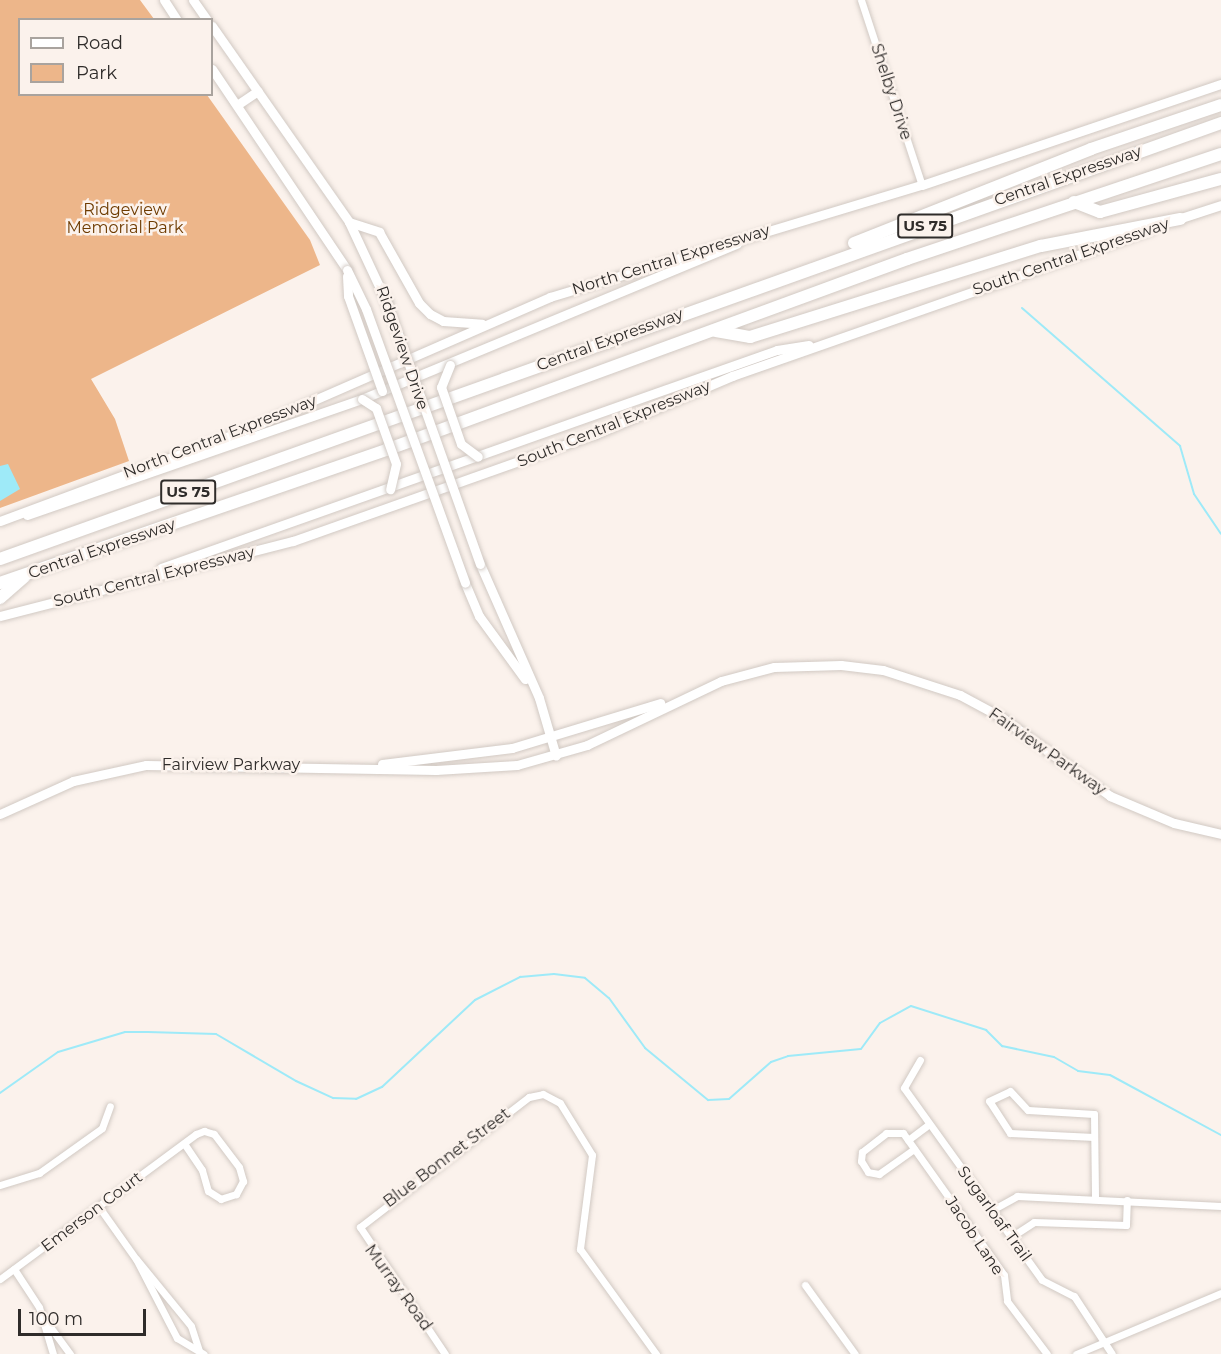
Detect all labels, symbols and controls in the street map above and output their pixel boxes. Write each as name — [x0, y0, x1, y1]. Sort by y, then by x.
legend — [18, 18, 213, 96]
text: Road — [76, 32, 123, 54]
street label: Shelby Drive — [866, 41, 916, 143]
text: Park — [76, 62, 117, 84]
street label: Central Expressway — [992, 142, 1144, 210]
park label: Ridgeview Memorial Park — [66, 200, 184, 238]
road number: US 75 — [896, 214, 954, 238]
street label: South Central Expressway — [970, 214, 1172, 300]
street label: North Central Expressway — [570, 221, 772, 299]
street label: Ridgeview Drive — [372, 283, 432, 413]
street label: Central Expressway — [534, 305, 686, 375]
street label: South Central Expressway — [515, 376, 713, 472]
street label: North Central Expressway — [121, 391, 319, 483]
road number: US 75 — [160, 480, 216, 504]
street label: Central Expressway — [26, 515, 178, 583]
street label: South Central Expressway — [51, 543, 257, 611]
street label: Fairview Parkway — [985, 704, 1109, 800]
street label: Fairview Parkway — [162, 755, 300, 775]
street label: Blue Bonnet Street — [380, 1104, 514, 1212]
street label: Sugarloaf Trail — [953, 1162, 1035, 1266]
street label: Emerson Court — [38, 1168, 146, 1256]
street label: Jacob Lane — [941, 1193, 1007, 1279]
street label: Murray Road — [360, 1241, 436, 1335]
scale bar — [21, 1297, 148, 1335]
text: 100 m — [29, 1308, 83, 1330]

